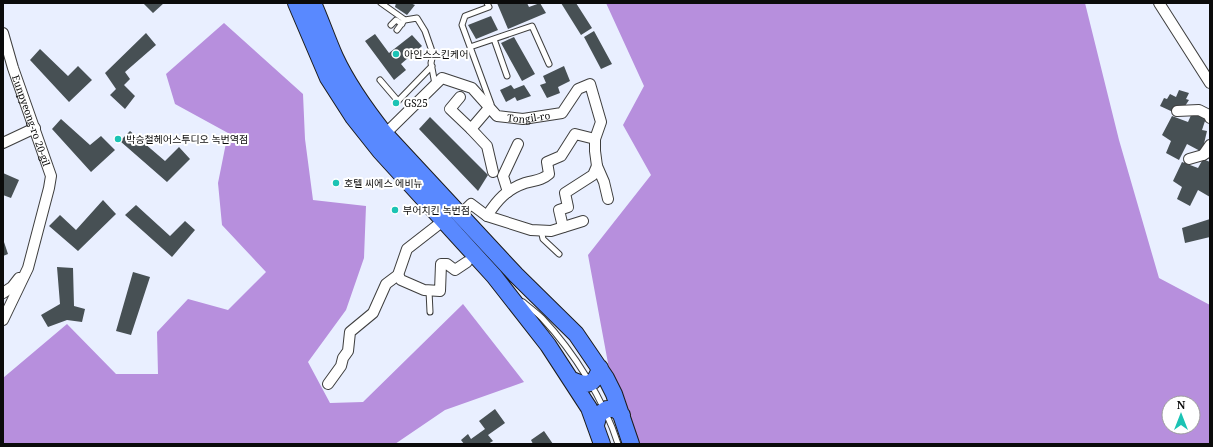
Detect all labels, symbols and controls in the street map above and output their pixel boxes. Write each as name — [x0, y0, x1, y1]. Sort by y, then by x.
place label: 아인스스킨케어 — [404, 47, 468, 61]
marker: 아인스스킨케어 — [391, 49, 401, 59]
street label: Eunpyeong-ro 20-gil — [9, 73, 54, 168]
place label: GS25 — [404, 96, 428, 110]
marker: GS25 — [391, 98, 401, 108]
street label: Tongil-ro — [506, 108, 551, 126]
place label: 박승철헤어스투디오 녹번역점 — [126, 132, 248, 146]
marker: 박승철헤어스투디오 녹번역점 — [113, 134, 123, 144]
place label: 호텔 씨에스 에비뉴 — [344, 176, 423, 190]
marker: 호텔 씨에스 에비뉴 — [331, 178, 341, 188]
place label: 부어치킨 녹번점 — [403, 203, 470, 217]
marker: 부어치킨 녹번점 — [390, 205, 400, 215]
north arrow — [1161, 395, 1201, 435]
text: N — [1177, 397, 1186, 412]

